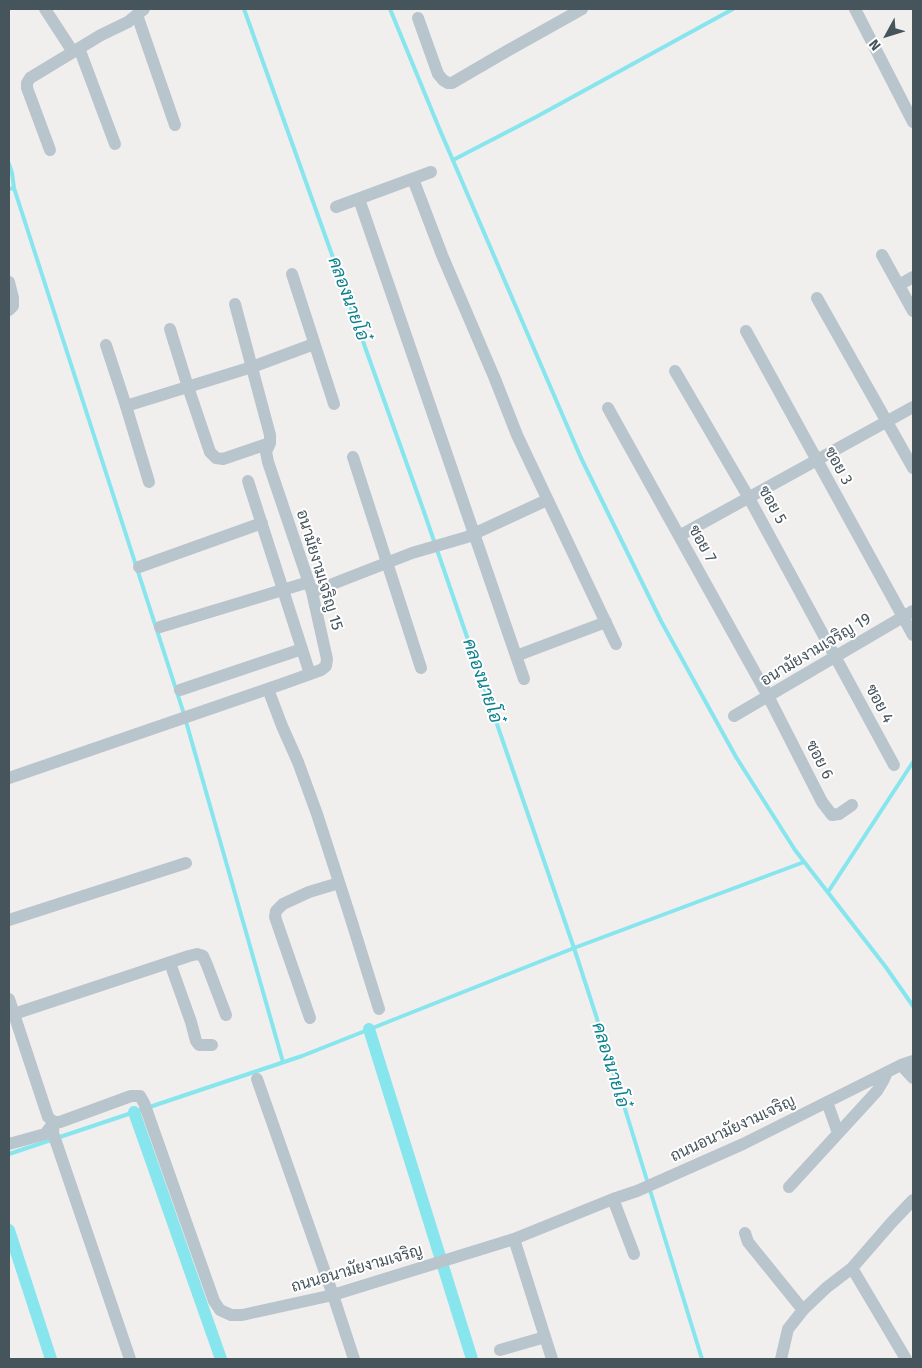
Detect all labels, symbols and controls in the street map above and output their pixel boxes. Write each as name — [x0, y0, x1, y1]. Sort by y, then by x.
north arrow — [862, 10, 912, 60]
text: N — [865, 36, 884, 54]
water label: คลองนายโอ๋ — [323, 254, 373, 344]
street label: ซอย 3 — [820, 444, 856, 488]
street label: ซอย 5 — [754, 483, 790, 527]
street label: อนามัยงามเจริญ 15 — [292, 507, 346, 633]
street label: ซอย 7 — [684, 522, 720, 566]
street label: อนามัยงามเจริญ 19 — [757, 609, 875, 691]
water label: คลองนายโอ๋ — [457, 636, 507, 726]
street label: ซอย 4 — [861, 681, 897, 727]
street label: ซอย 6 — [801, 737, 837, 783]
water label: คลองนายโอ๋ — [587, 1020, 633, 1110]
street label: ถนนอนามัยงามเจริญ — [667, 1092, 799, 1166]
street label: ถนนอนามัยงามเจริญ — [289, 1241, 425, 1297]

